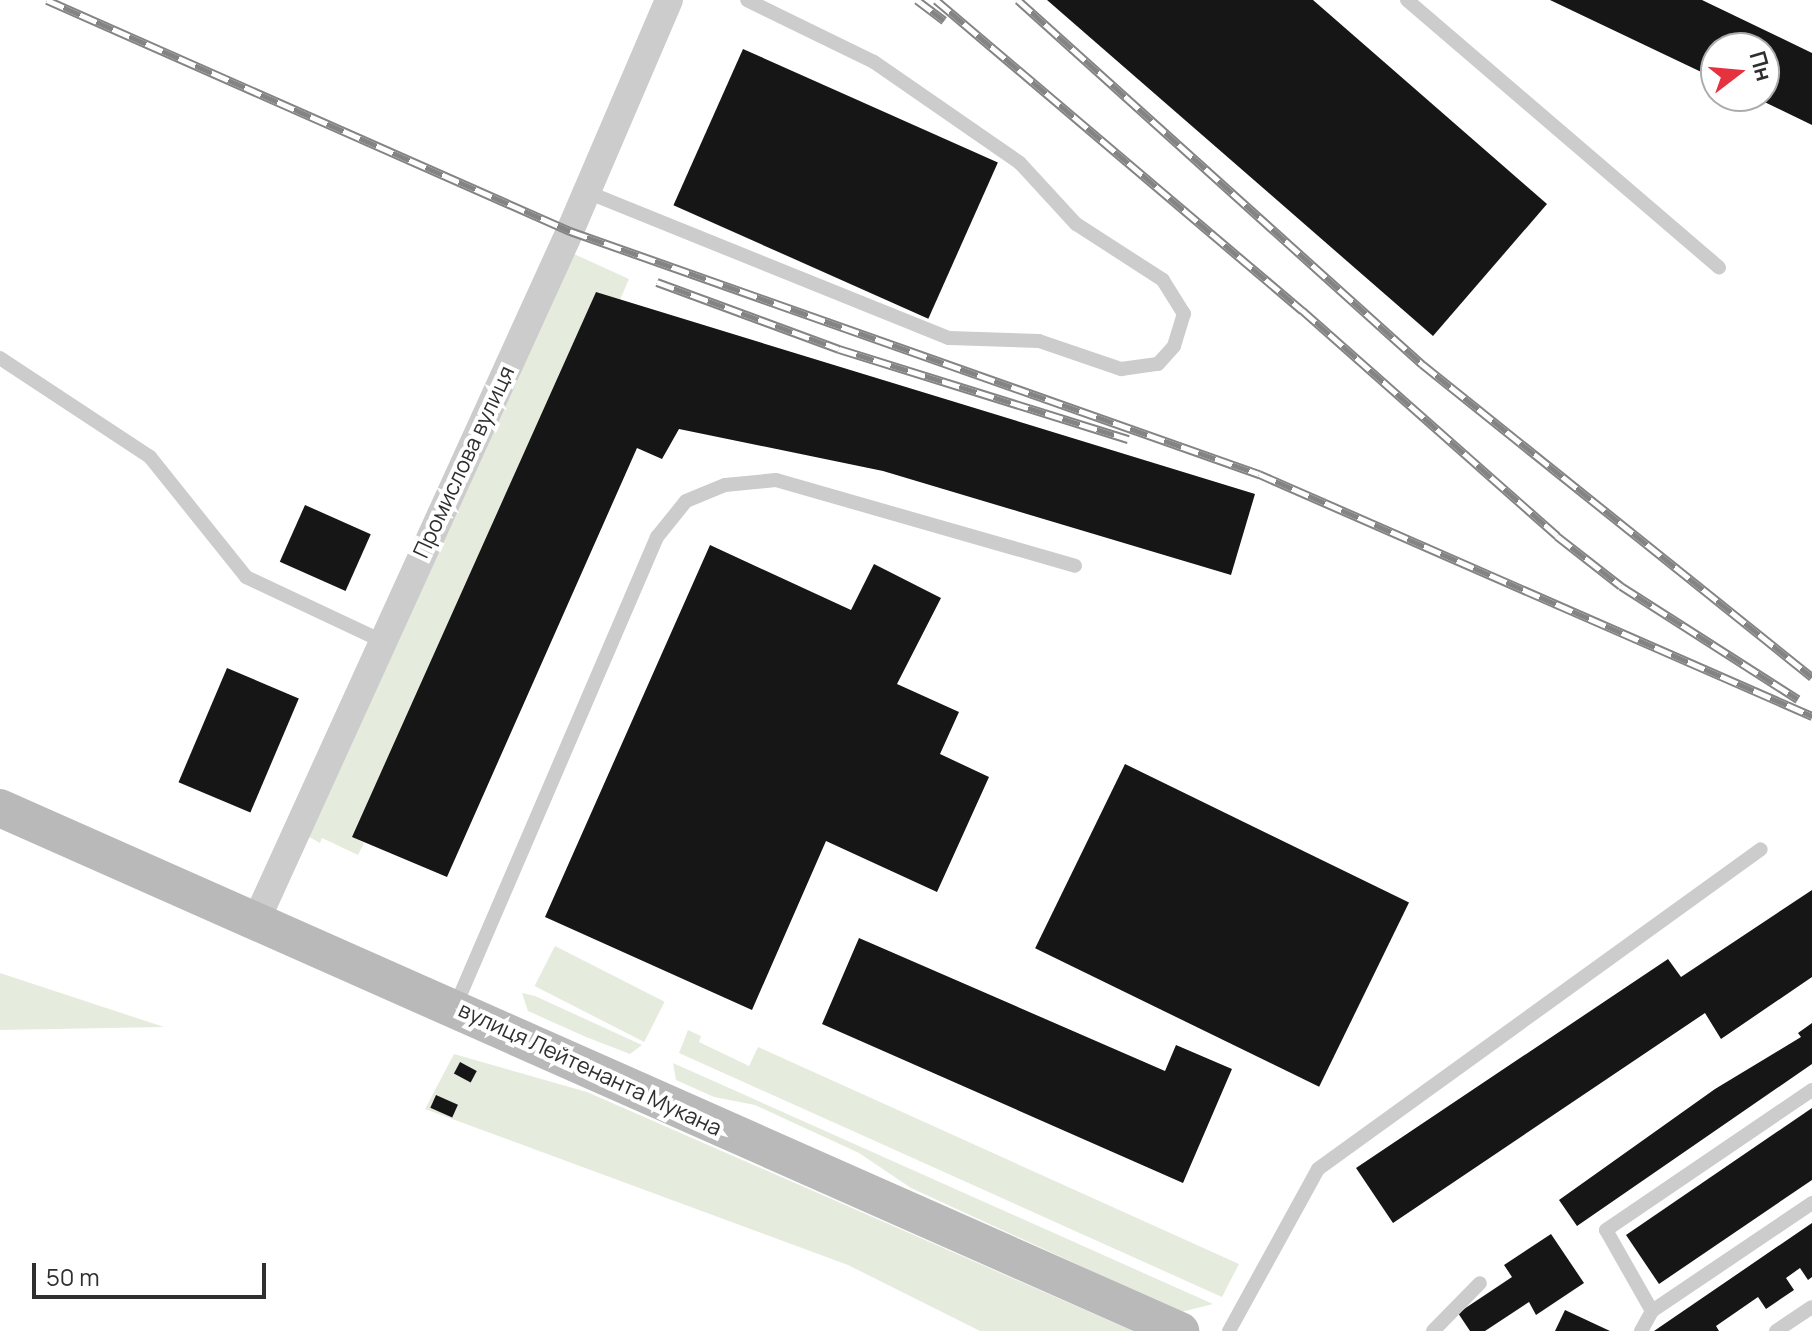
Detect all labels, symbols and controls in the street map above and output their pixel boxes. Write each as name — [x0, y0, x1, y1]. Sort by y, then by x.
north arrow — [1700, 32, 1780, 112]
text: Пн — [1743, 48, 1780, 84]
street label: Промислова вулиця — [408, 362, 520, 562]
street label: вулиця Лейтенанта Мукана — [454, 996, 726, 1142]
scale bar — [36, 1247, 270, 1297]
text: 50 m — [46, 1260, 100, 1293]

